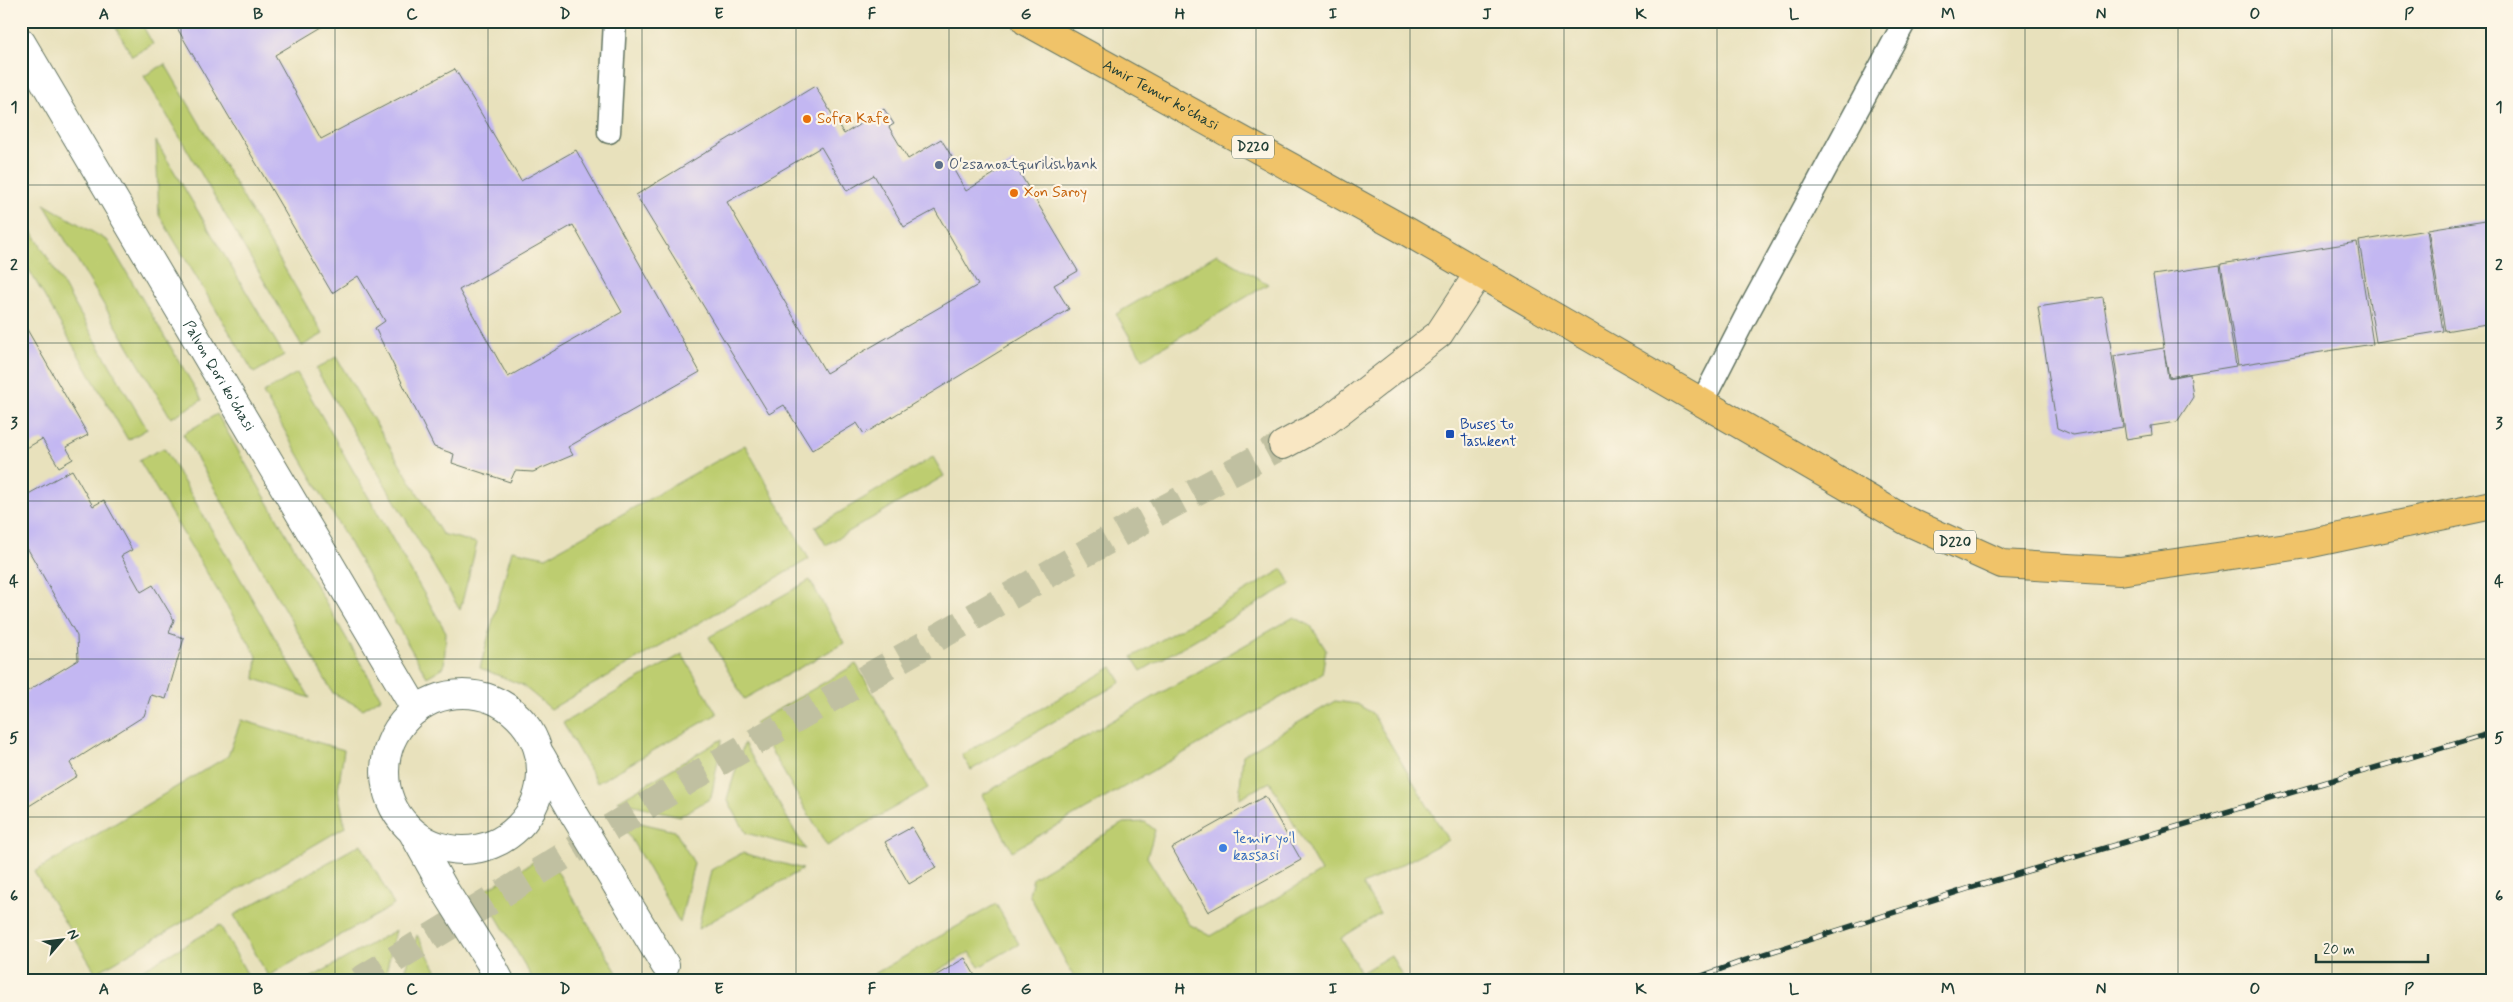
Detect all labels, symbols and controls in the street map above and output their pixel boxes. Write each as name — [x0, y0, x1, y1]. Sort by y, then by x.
text: A — [99, 4, 109, 25]
text: B — [253, 4, 263, 25]
text: C — [406, 4, 418, 25]
text: D — [559, 4, 571, 25]
text: E — [714, 4, 724, 25]
text: F — [868, 4, 877, 25]
text: G — [1021, 4, 1032, 25]
text: H — [1175, 4, 1186, 25]
text: I — [1329, 4, 1338, 25]
text: J — [1482, 4, 1492, 25]
text: K — [1635, 4, 1647, 25]
text: L — [1789, 4, 1800, 25]
text: M — [1941, 4, 1955, 25]
text: N — [2096, 4, 2106, 25]
text: O — [2250, 4, 2261, 25]
text: P — [2404, 4, 2414, 25]
street label: Amir Temur ko'chasi — [1099, 55, 1222, 136]
text: 1 — [10, 97, 18, 118]
text: 1 — [2495, 97, 2503, 118]
place label: Sofra Kafe — [817, 109, 890, 129]
marker: Sofra Kafe — [801, 113, 813, 125]
road number: D220 — [1232, 136, 1274, 158]
place label: Oʻzsanoatqurilishbank — [949, 155, 1097, 175]
marker: Oʻzsanoatqurilishbank — [933, 159, 945, 171]
place label: Xon Saroy — [1024, 183, 1087, 203]
marker: Xon Saroy — [1008, 187, 1020, 199]
text: 2 — [10, 255, 18, 276]
text: 2 — [2495, 255, 2503, 276]
street label: Palvon Qori ko'chasi — [178, 317, 259, 435]
text: 3 — [10, 413, 18, 434]
text: 3 — [2495, 413, 2503, 434]
place label: Buses to Tashkent — [1460, 415, 1517, 452]
marker: Buses to Tashkent — [1444, 428, 1456, 440]
road number: D220 — [1934, 530, 1976, 554]
text: 4 — [9, 571, 19, 592]
text: 4 — [2494, 571, 2504, 592]
text: 5 — [9, 728, 19, 749]
text: 5 — [2494, 728, 2504, 749]
place label: Temir yo'l kassasi — [1233, 829, 1295, 866]
marker: Temir yo'l kassasi — [1217, 842, 1229, 854]
text: 6 — [10, 886, 18, 907]
text: 6 — [2495, 886, 2503, 907]
north arrow — [38, 914, 88, 964]
text: N — [62, 926, 83, 943]
scale bar — [2316, 932, 2428, 964]
text: 20 m — [2323, 940, 2355, 960]
text: A — [99, 979, 109, 1000]
text: B — [253, 979, 263, 1000]
text: C — [406, 979, 418, 1000]
text: D — [559, 979, 571, 1000]
text: E — [714, 979, 724, 1000]
text: F — [868, 979, 877, 1000]
text: G — [1021, 979, 1032, 1000]
text: H — [1175, 979, 1186, 1000]
text: I — [1329, 979, 1338, 1000]
text: J — [1482, 979, 1492, 1000]
text: K — [1635, 979, 1647, 1000]
text: L — [1789, 979, 1800, 1000]
text: M — [1941, 979, 1955, 1000]
text: N — [2096, 979, 2106, 1000]
text: O — [2250, 979, 2261, 1000]
text: P — [2404, 979, 2414, 1000]

